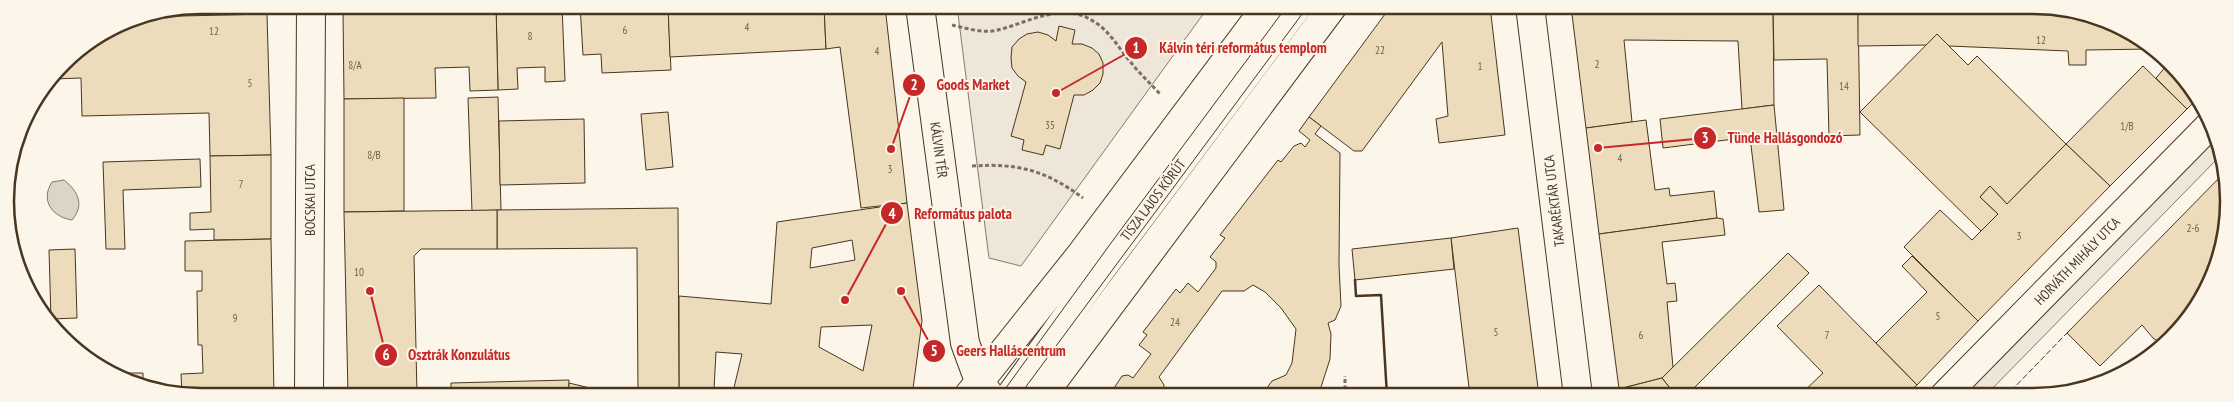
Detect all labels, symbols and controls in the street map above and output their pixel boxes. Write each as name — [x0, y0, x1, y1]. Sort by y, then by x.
house number: 4 — [745, 20, 750, 34]
house number: 6 — [623, 23, 628, 37]
house number: 12 — [209, 24, 219, 38]
house number: 8 — [528, 29, 533, 43]
callout: Kálvin téri református templom — [1124, 33, 1336, 63]
house number: 12 — [2036, 33, 2046, 47]
text: 1 — [1132, 38, 1140, 57]
text: Kálvin téri református templom — [1159, 38, 1327, 57]
house number: 22 — [1375, 43, 1385, 57]
house number: 4 — [875, 44, 880, 58]
house number: 2 — [1595, 57, 1600, 71]
house number: 8/A — [348, 58, 362, 72]
house number: 1 — [1478, 59, 1483, 73]
callout: Goods Market — [901, 70, 1019, 100]
text: 2 — [910, 75, 918, 94]
text: Goods Market — [936, 75, 1010, 94]
house number: 5 — [248, 76, 253, 90]
house number: 14 — [1839, 79, 1849, 93]
house number: 35 — [1045, 118, 1055, 132]
house number: 1/B — [2120, 119, 2134, 133]
street label: KÁLVIN TÉR — [926, 121, 952, 180]
callout: Tünde Hallásgondozó — [1693, 123, 1852, 153]
text: 3 — [1701, 128, 1709, 147]
text: Tünde Hallásgondozó — [1728, 128, 1843, 147]
house number: 8/B — [367, 148, 381, 162]
house number: 4 — [1618, 151, 1623, 165]
street label: TAKARÉKTÁR UTCA — [1539, 154, 1569, 248]
street label: TISZA LAJOS KÖRÚT — [1116, 155, 1190, 244]
house number: 3 — [888, 162, 893, 176]
street label: BOCSKAI UTCA — [301, 164, 319, 236]
house number: 7 — [239, 177, 244, 191]
callout: Református palota — [880, 198, 1022, 228]
text: 4 — [888, 204, 896, 223]
text: Református palota — [914, 204, 1012, 223]
street label: HORVÁTH MIHÁLY UTCA — [2030, 213, 2124, 309]
house number: 2-6 — [2186, 221, 2200, 235]
house number: 3 — [2017, 229, 2022, 243]
house number: 10 — [354, 265, 364, 279]
house number: 5 — [1936, 309, 1941, 323]
house number: 9 — [233, 311, 238, 325]
house number: 24 — [1170, 315, 1180, 329]
house number: 5 — [1494, 325, 1499, 339]
house number: 6 — [1639, 328, 1644, 342]
house number: 7 — [1825, 328, 1830, 342]
callout: Geers Halláscentrum — [921, 336, 1076, 366]
callout: Osztrák Konzulátus — [373, 340, 521, 370]
text: 5 — [930, 341, 938, 360]
text: Geers Halláscentrum — [956, 341, 1066, 360]
text: 6 — [382, 345, 390, 364]
text: Osztrák Konzulátus — [408, 345, 510, 364]

